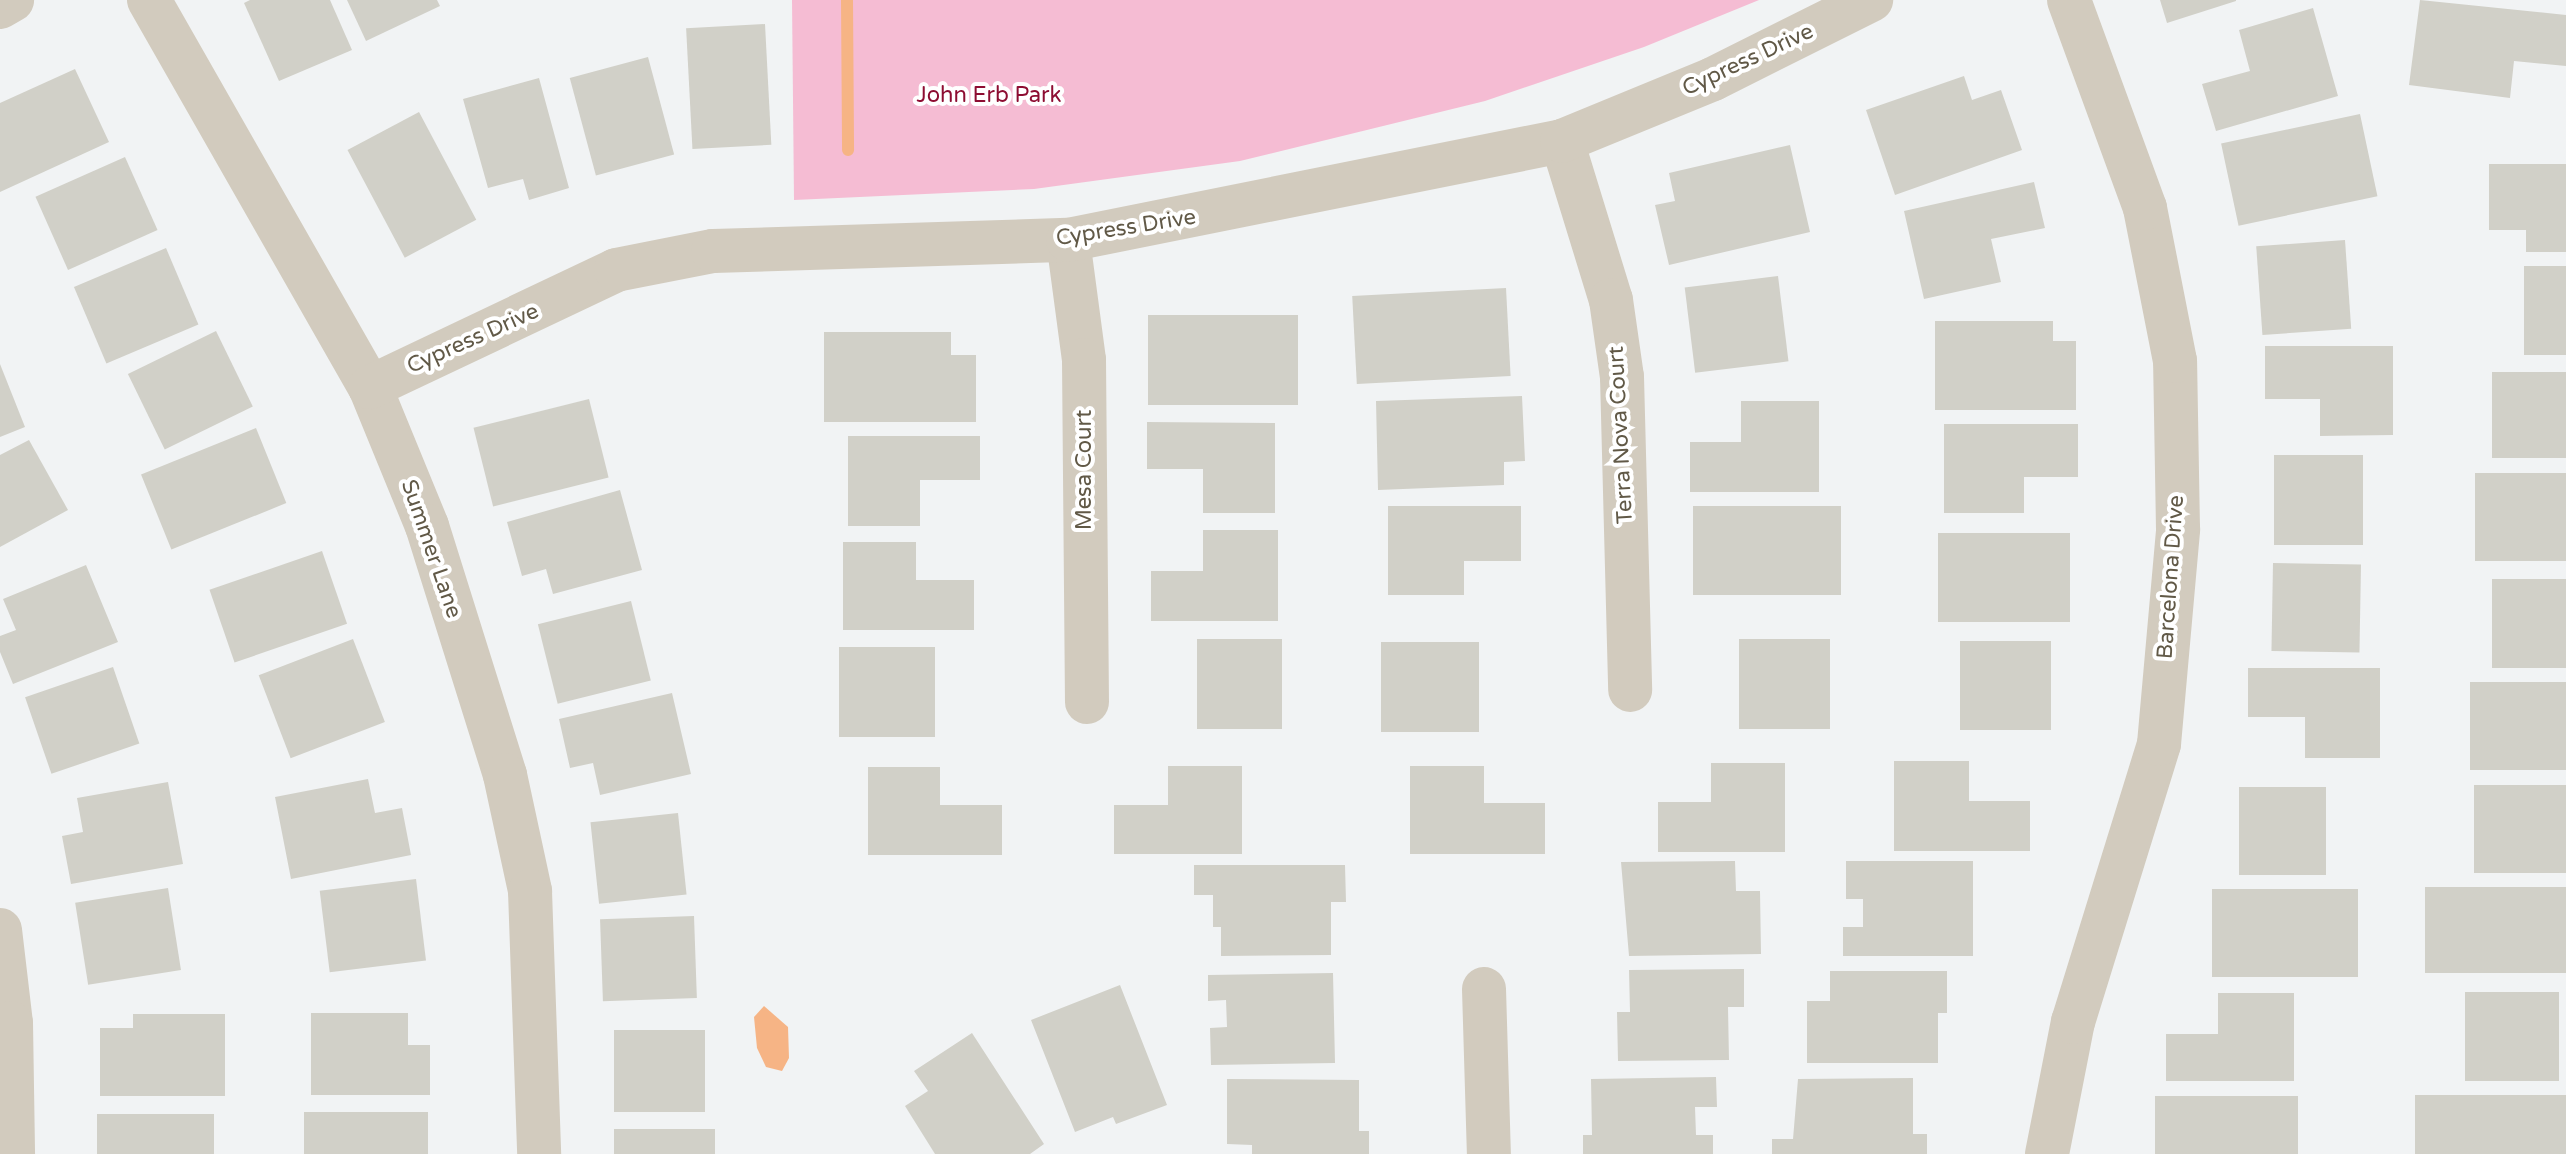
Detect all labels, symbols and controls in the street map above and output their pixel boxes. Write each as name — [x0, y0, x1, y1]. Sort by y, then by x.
street label: Cypress Drive — [1678, 18, 1818, 102]
park label: John Erb Park — [916, 83, 1062, 109]
street label: Cypress Drive — [1054, 204, 1198, 252]
street label: Cypress Drive — [403, 298, 543, 380]
street label: Terra Nova Court — [1603, 345, 1639, 525]
street label: Mesa Court — [1072, 410, 1098, 530]
street label: Summer Lane — [395, 476, 467, 622]
street label: Barcelona Drive — [2152, 494, 2190, 660]

